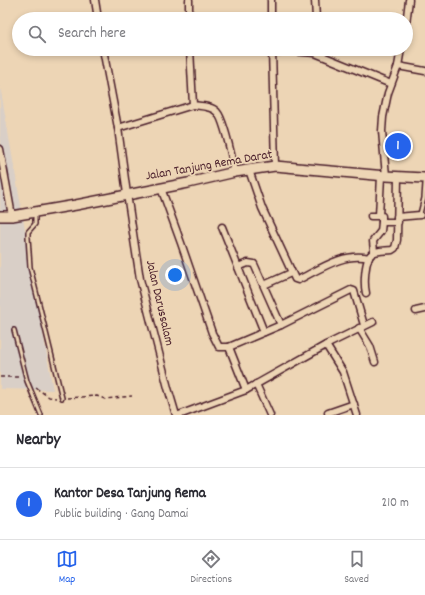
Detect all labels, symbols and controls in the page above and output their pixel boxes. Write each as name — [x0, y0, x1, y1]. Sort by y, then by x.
search box — [12, 12, 413, 56]
icon: search — [26, 23, 48, 45]
text: Search here — [58, 23, 126, 45]
pin: 1 — [385, 131, 411, 161]
street label: Jalan Tanjung Rema Darat — [144, 145, 274, 187]
street label: Jalan Darussalam — [140, 258, 178, 348]
your location — [165, 265, 185, 285]
text: Nearby — [16, 429, 60, 453]
text: Kantor Desa Tanjung Rema — [54, 483, 206, 505]
text: 1 — [28, 494, 30, 513]
text: 210 m — [381, 494, 409, 513]
text: Public building · Gang Damai — [54, 505, 188, 524]
tab: Map — [56, 548, 78, 588]
tab: Directions — [190, 548, 232, 588]
tab: Saved — [344, 548, 369, 588]

